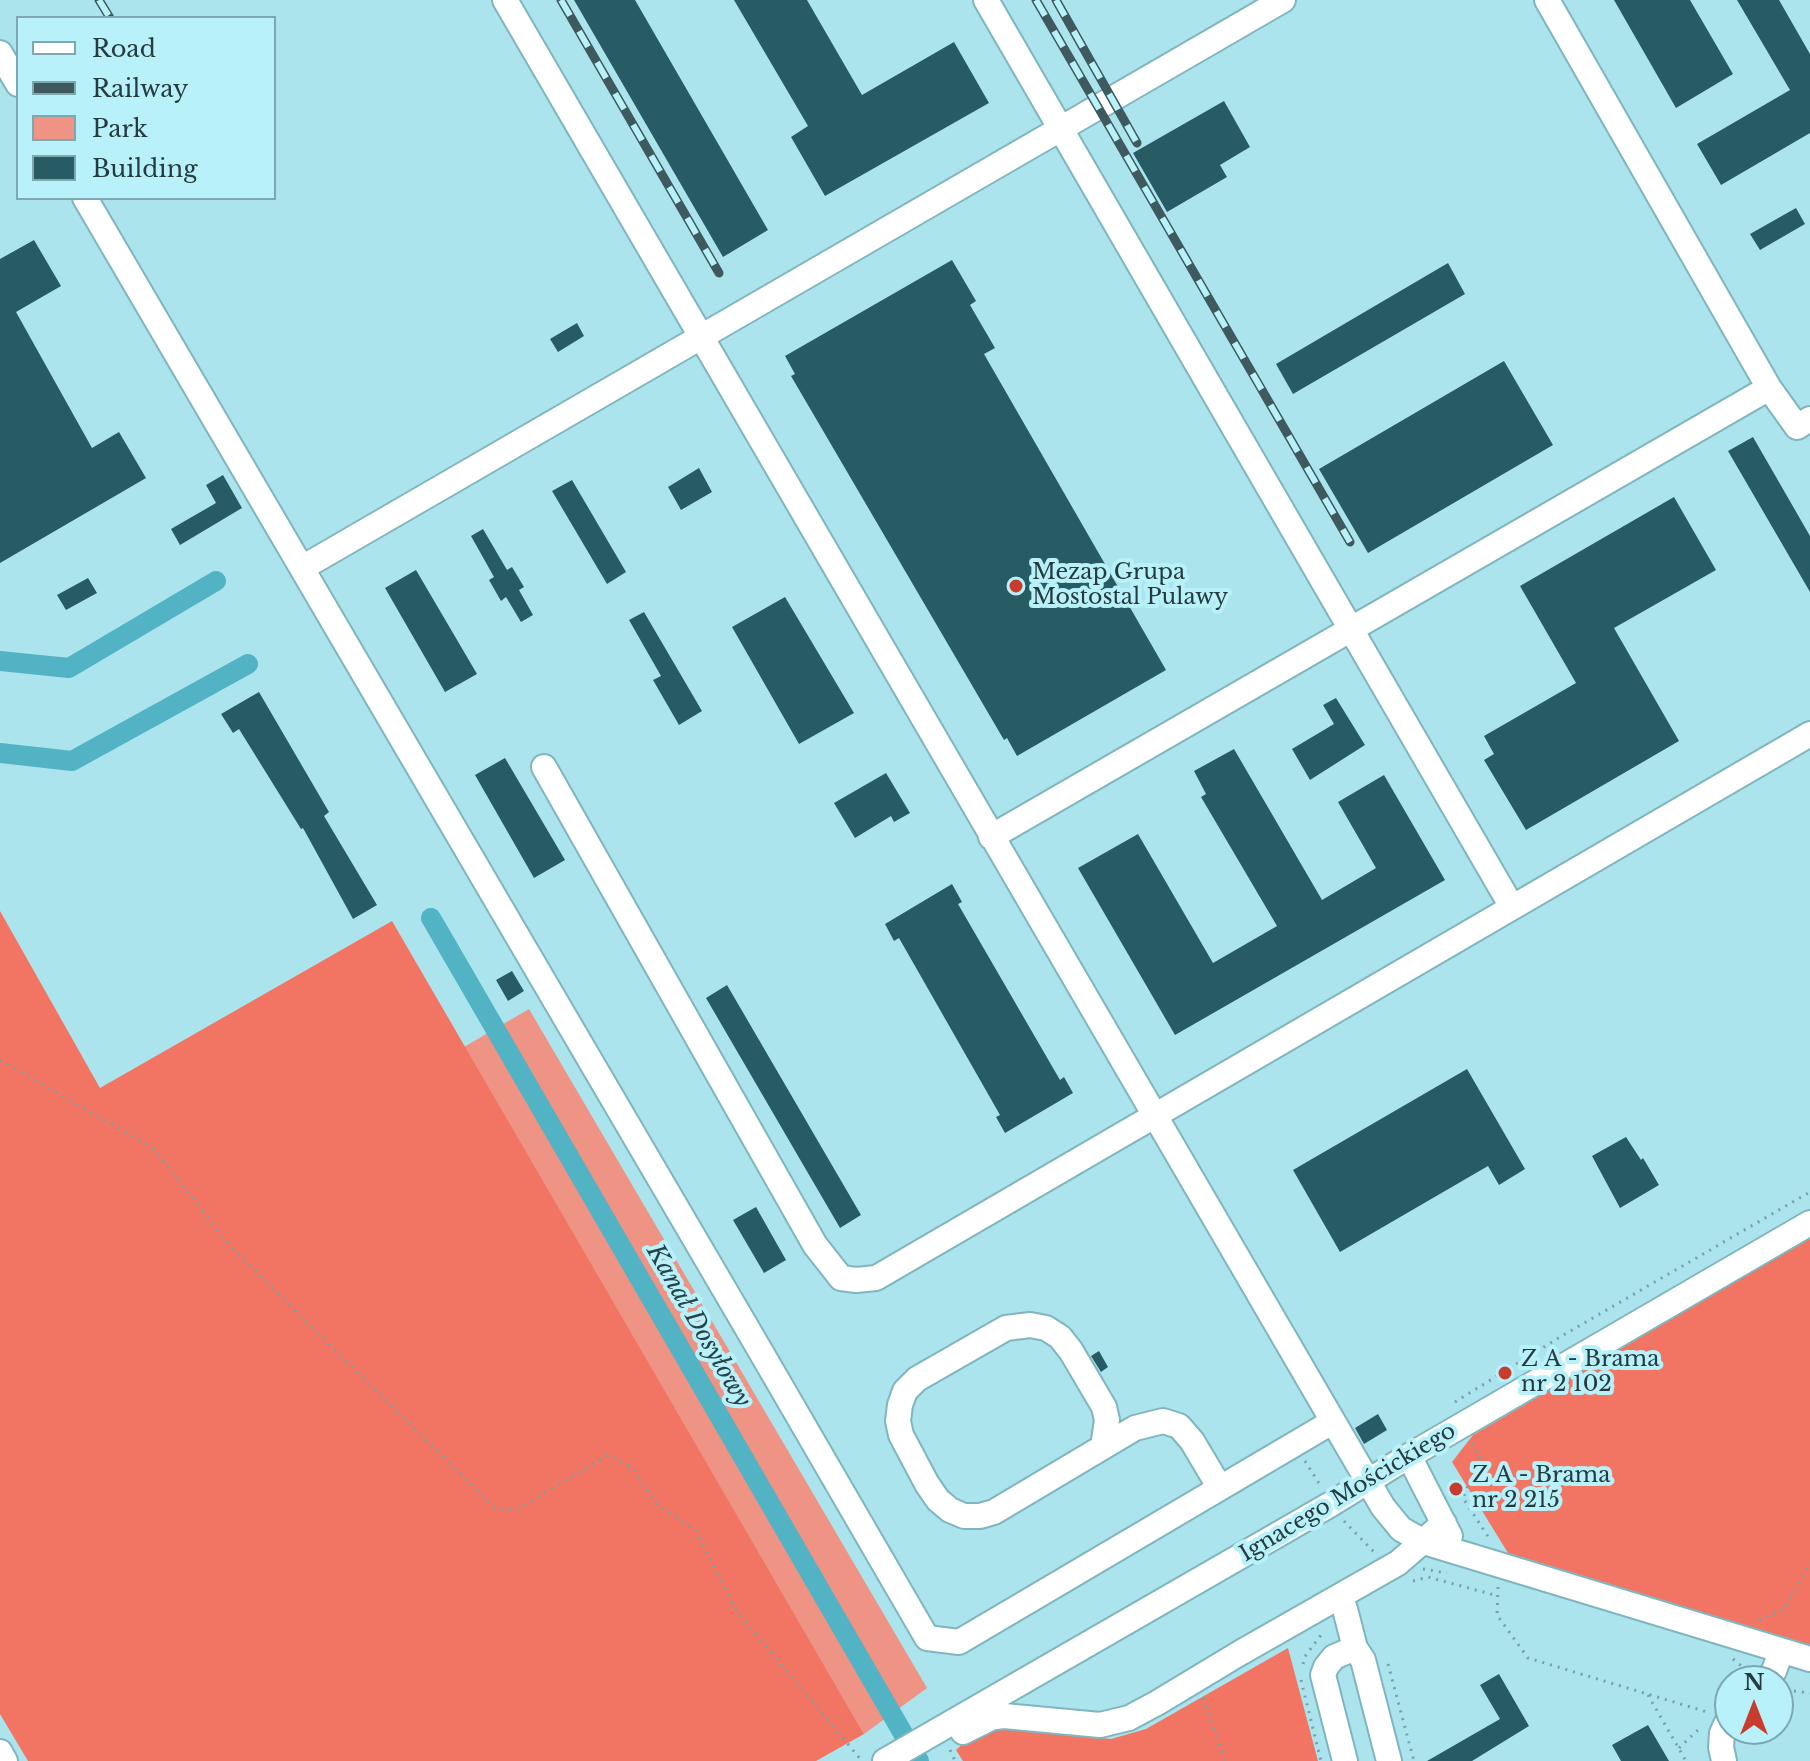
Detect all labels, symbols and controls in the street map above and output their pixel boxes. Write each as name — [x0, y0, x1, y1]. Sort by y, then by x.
legend — [16, 16, 276, 200]
text: Road — [92, 34, 156, 63]
text: Railway — [92, 74, 188, 103]
text: Park — [92, 114, 148, 143]
text: Building — [92, 154, 198, 183]
place label: Mezap Grupa Mostostal Pulawy — [1032, 560, 1228, 612]
marker: Mezap Grupa Mostostal Pulawy — [1007, 577, 1025, 595]
water label: Kanał Dosyłowy — [640, 1239, 756, 1413]
place label: Z A - Brama nr 2 102 — [1521, 1347, 1659, 1398]
marker: Z A - Brama nr 2 102 — [1496, 1364, 1514, 1382]
street label: Ignacego Mościckiego — [1235, 1418, 1461, 1568]
place label: Z A - Brama nr 2 215 — [1472, 1463, 1610, 1514]
marker: Z A - Brama nr 2 215 — [1447, 1480, 1465, 1498]
north arrow — [1714, 1665, 1794, 1745]
text: N — [1744, 1669, 1764, 1696]

